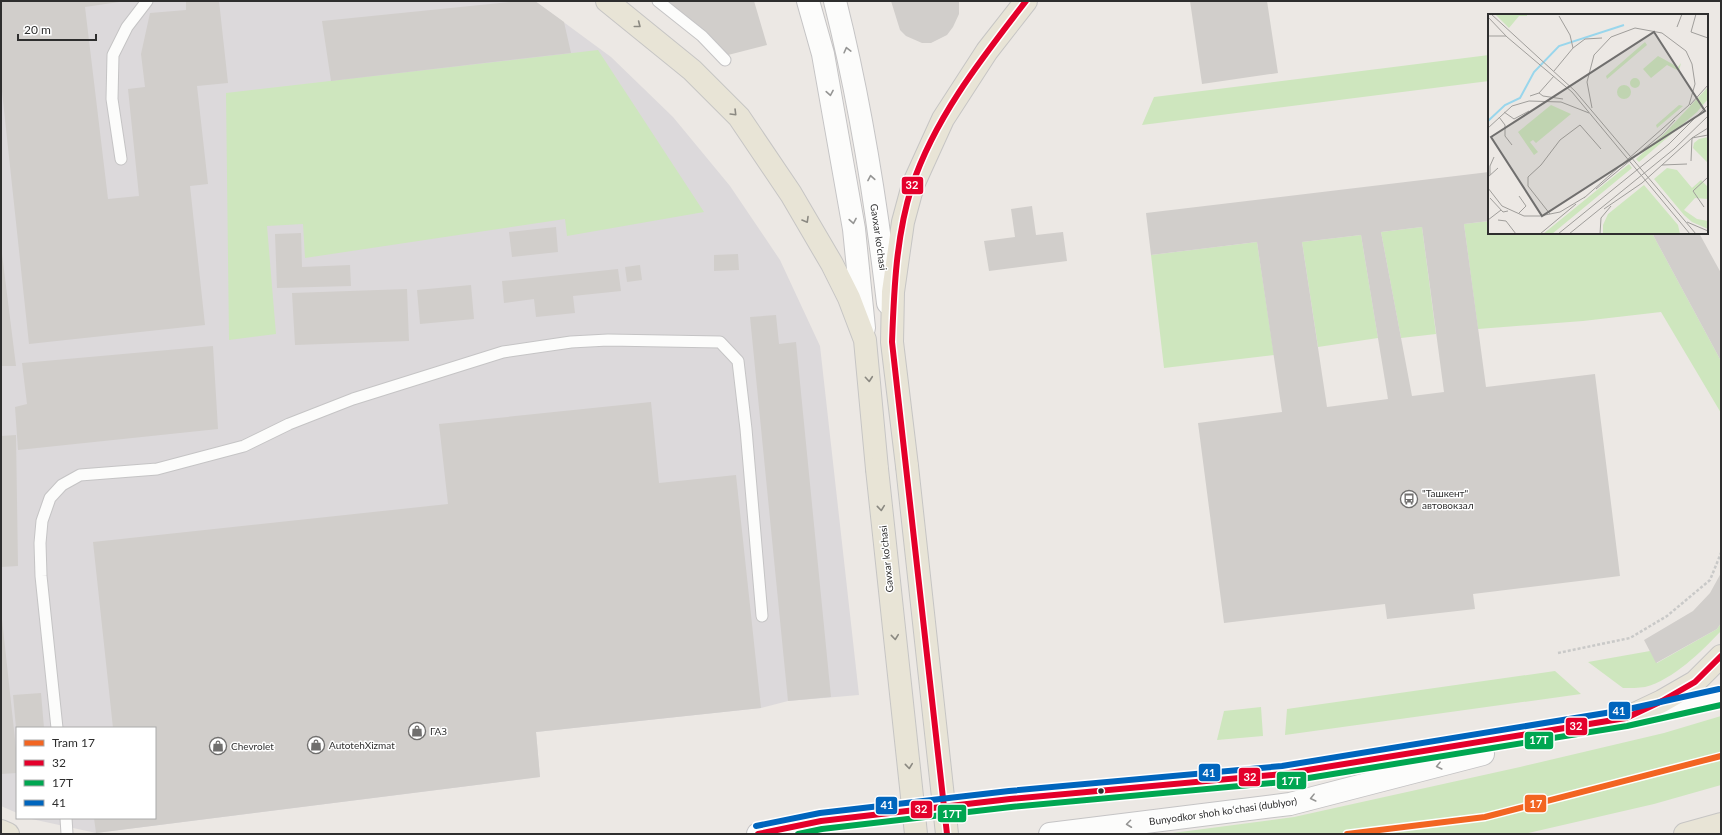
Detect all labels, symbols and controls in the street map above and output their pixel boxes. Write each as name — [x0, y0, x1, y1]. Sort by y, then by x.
inset map — [1488, 14, 1708, 234]
scale bar — [18, 16, 96, 42]
one-way arrow — [633, 21, 640, 28]
text: 20 m — [24, 22, 51, 37]
one-way arrow — [844, 47, 852, 54]
one-way arrow — [825, 90, 834, 96]
one-way arrow — [729, 108, 737, 115]
one-way arrow — [867, 175, 875, 181]
line badge: 32 — [901, 176, 924, 195]
text: 32 — [906, 178, 918, 191]
street label: Gavxar ko'chasi — [868, 203, 890, 271]
one-way arrow — [802, 216, 809, 223]
one-way arrow — [848, 218, 856, 224]
one-way arrow — [864, 376, 873, 382]
place label: "Ташкент" автовокзал — [1422, 487, 1474, 511]
bus stop icon: "Ташкент" автовокзал — [1399, 489, 1419, 509]
one-way arrow — [876, 504, 885, 511]
street label: Gavxar ko'chasi — [877, 525, 895, 593]
one-way arrow — [890, 634, 899, 640]
line badge: 41 — [1608, 701, 1631, 720]
text: 41 — [1613, 704, 1625, 717]
line badge: 32 — [1565, 717, 1588, 736]
text: 32 — [1570, 719, 1582, 732]
shop icon: ГАЗ — [407, 721, 427, 741]
place label: ГАЗ — [430, 725, 447, 737]
legend — [16, 727, 156, 819]
line badge: 17T — [1524, 731, 1554, 750]
text: 17T — [1529, 733, 1549, 746]
text: Tram 17 — [52, 735, 95, 750]
shop icon: AutotehXizmat — [306, 735, 326, 755]
shop icon: Chevrolet — [208, 736, 228, 756]
place label: AutotehXizmat — [329, 739, 395, 751]
place label: Chevrolet — [231, 740, 274, 752]
text: 32 — [52, 755, 66, 770]
one-way arrow — [1436, 761, 1442, 769]
one-way arrow — [904, 763, 913, 769]
line badge: 41 — [1198, 763, 1221, 782]
text: 41 — [1203, 766, 1215, 779]
line badge: 32 — [1238, 767, 1261, 787]
text: 32 — [1244, 770, 1256, 783]
line badge: 17T — [1276, 771, 1307, 790]
text: 17T — [1281, 774, 1301, 787]
text: 17T — [52, 775, 73, 790]
unlabelled marker — [1096, 786, 1106, 796]
one-way arrow — [1310, 793, 1317, 802]
line badge: 17 — [1524, 794, 1547, 813]
text: 41 — [52, 795, 66, 810]
street label: Bunyodkor shoh koʻchasi (dublyor) — [1148, 795, 1298, 827]
line badge: 41 — [875, 796, 898, 815]
text: 17 — [1530, 797, 1542, 810]
text: 41 — [881, 798, 893, 811]
line badge: 32 — [910, 800, 933, 819]
text: 32 — [915, 802, 927, 815]
line badge: 17T — [937, 804, 967, 823]
text: 17T — [942, 807, 962, 820]
one-way arrow — [1126, 819, 1132, 828]

